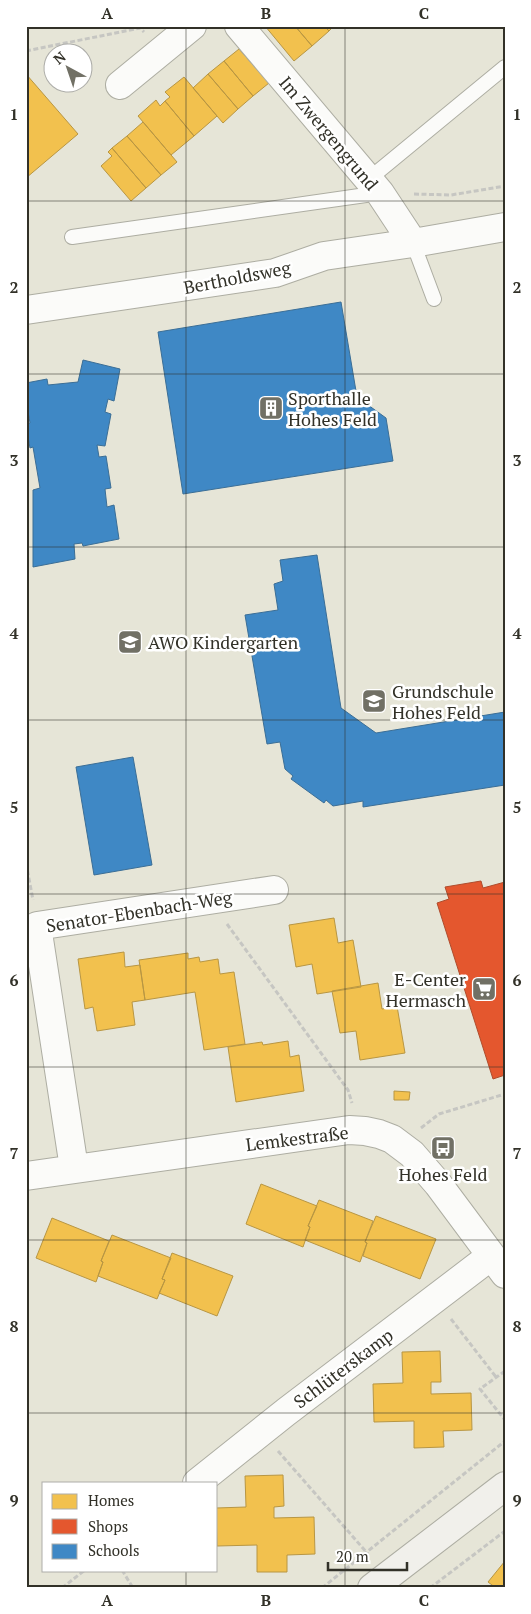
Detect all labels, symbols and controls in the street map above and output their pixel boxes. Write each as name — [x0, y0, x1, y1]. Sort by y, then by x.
text: A — [101, 2, 113, 24]
text: B — [261, 2, 271, 24]
text: C — [419, 2, 429, 24]
north arrow — [42, 42, 92, 92]
text: N — [49, 47, 70, 68]
street label: Im Zwergengrund — [274, 71, 384, 195]
text: 1 — [9, 103, 19, 125]
text: 1 — [512, 103, 522, 125]
street label: Bertholdsweg — [181, 255, 293, 299]
text: 2 — [9, 276, 19, 298]
text: 2 — [512, 276, 522, 298]
place label: Sporthalle Hohes Feld — [288, 386, 377, 431]
building icon: Sporthalle Hohes Feld — [258, 395, 284, 421]
text: 3 — [9, 449, 19, 471]
text: 3 — [512, 449, 522, 471]
text: 4 — [9, 622, 19, 644]
text: 4 — [512, 622, 522, 644]
school or university icon: AWO Kindergarten — [117, 629, 143, 655]
place label: AWO Kindergarten — [148, 630, 298, 654]
place label: Grundschule Hohes Feld — [392, 679, 494, 724]
school or university icon: Grundschule Hohes Feld — [361, 688, 387, 714]
text: 5 — [9, 796, 19, 818]
text: 5 — [512, 796, 522, 818]
street label: Senator-Ebenbach-Weg — [44, 884, 234, 938]
place label: E-Center Hermasch — [386, 967, 466, 1012]
text: 6 — [9, 969, 19, 991]
text: 6 — [512, 969, 522, 991]
supermarket icon: E-Center Hermasch — [471, 976, 497, 1002]
street label: Lemkestraße — [244, 1120, 350, 1156]
bus stop icon: Hohes Feld — [430, 1135, 456, 1161]
text: 7 — [9, 1142, 19, 1164]
text: 7 — [512, 1142, 522, 1164]
place label: Hohes Feld — [398, 1162, 488, 1186]
text: 8 — [9, 1315, 19, 1337]
text: 8 — [512, 1315, 522, 1337]
street label: Schlüterskamp — [288, 1323, 398, 1413]
legend — [42, 1482, 218, 1572]
text: 9 — [9, 1489, 19, 1511]
text: 9 — [512, 1489, 522, 1511]
text: Homes — [88, 1490, 134, 1510]
text: Shops — [88, 1516, 128, 1536]
scale bar — [328, 1539, 407, 1571]
text: Schools — [88, 1540, 139, 1560]
text: 20 m — [336, 1546, 369, 1566]
text: A — [101, 1589, 113, 1611]
text: B — [261, 1589, 271, 1611]
text: C — [419, 1589, 429, 1611]

